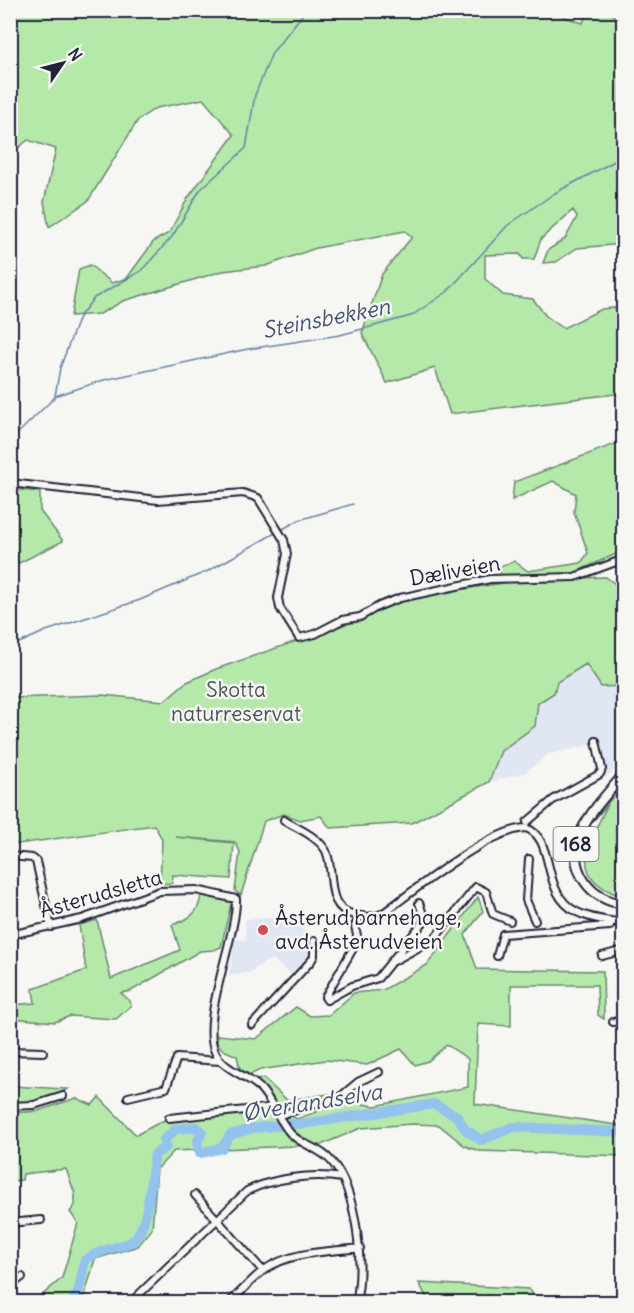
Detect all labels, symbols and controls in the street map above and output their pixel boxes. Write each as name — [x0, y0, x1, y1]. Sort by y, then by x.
north arrow — [33, 33, 93, 93]
text: N — [64, 44, 87, 65]
water label: Steinsbekken — [260, 292, 393, 344]
street label: Dæliveien — [407, 549, 502, 592]
park label: Skotta naturreservat — [171, 676, 301, 727]
road number: 168 — [554, 827, 598, 861]
street label: Åsterudsletta — [37, 863, 165, 924]
place label: Åsterud barnehage, avd. Åsterudveien — [275, 904, 461, 955]
marker: Åsterud barnehage, avd. Åsterudveien — [256, 923, 270, 937]
water label: Øverlandselva — [240, 1077, 385, 1127]

